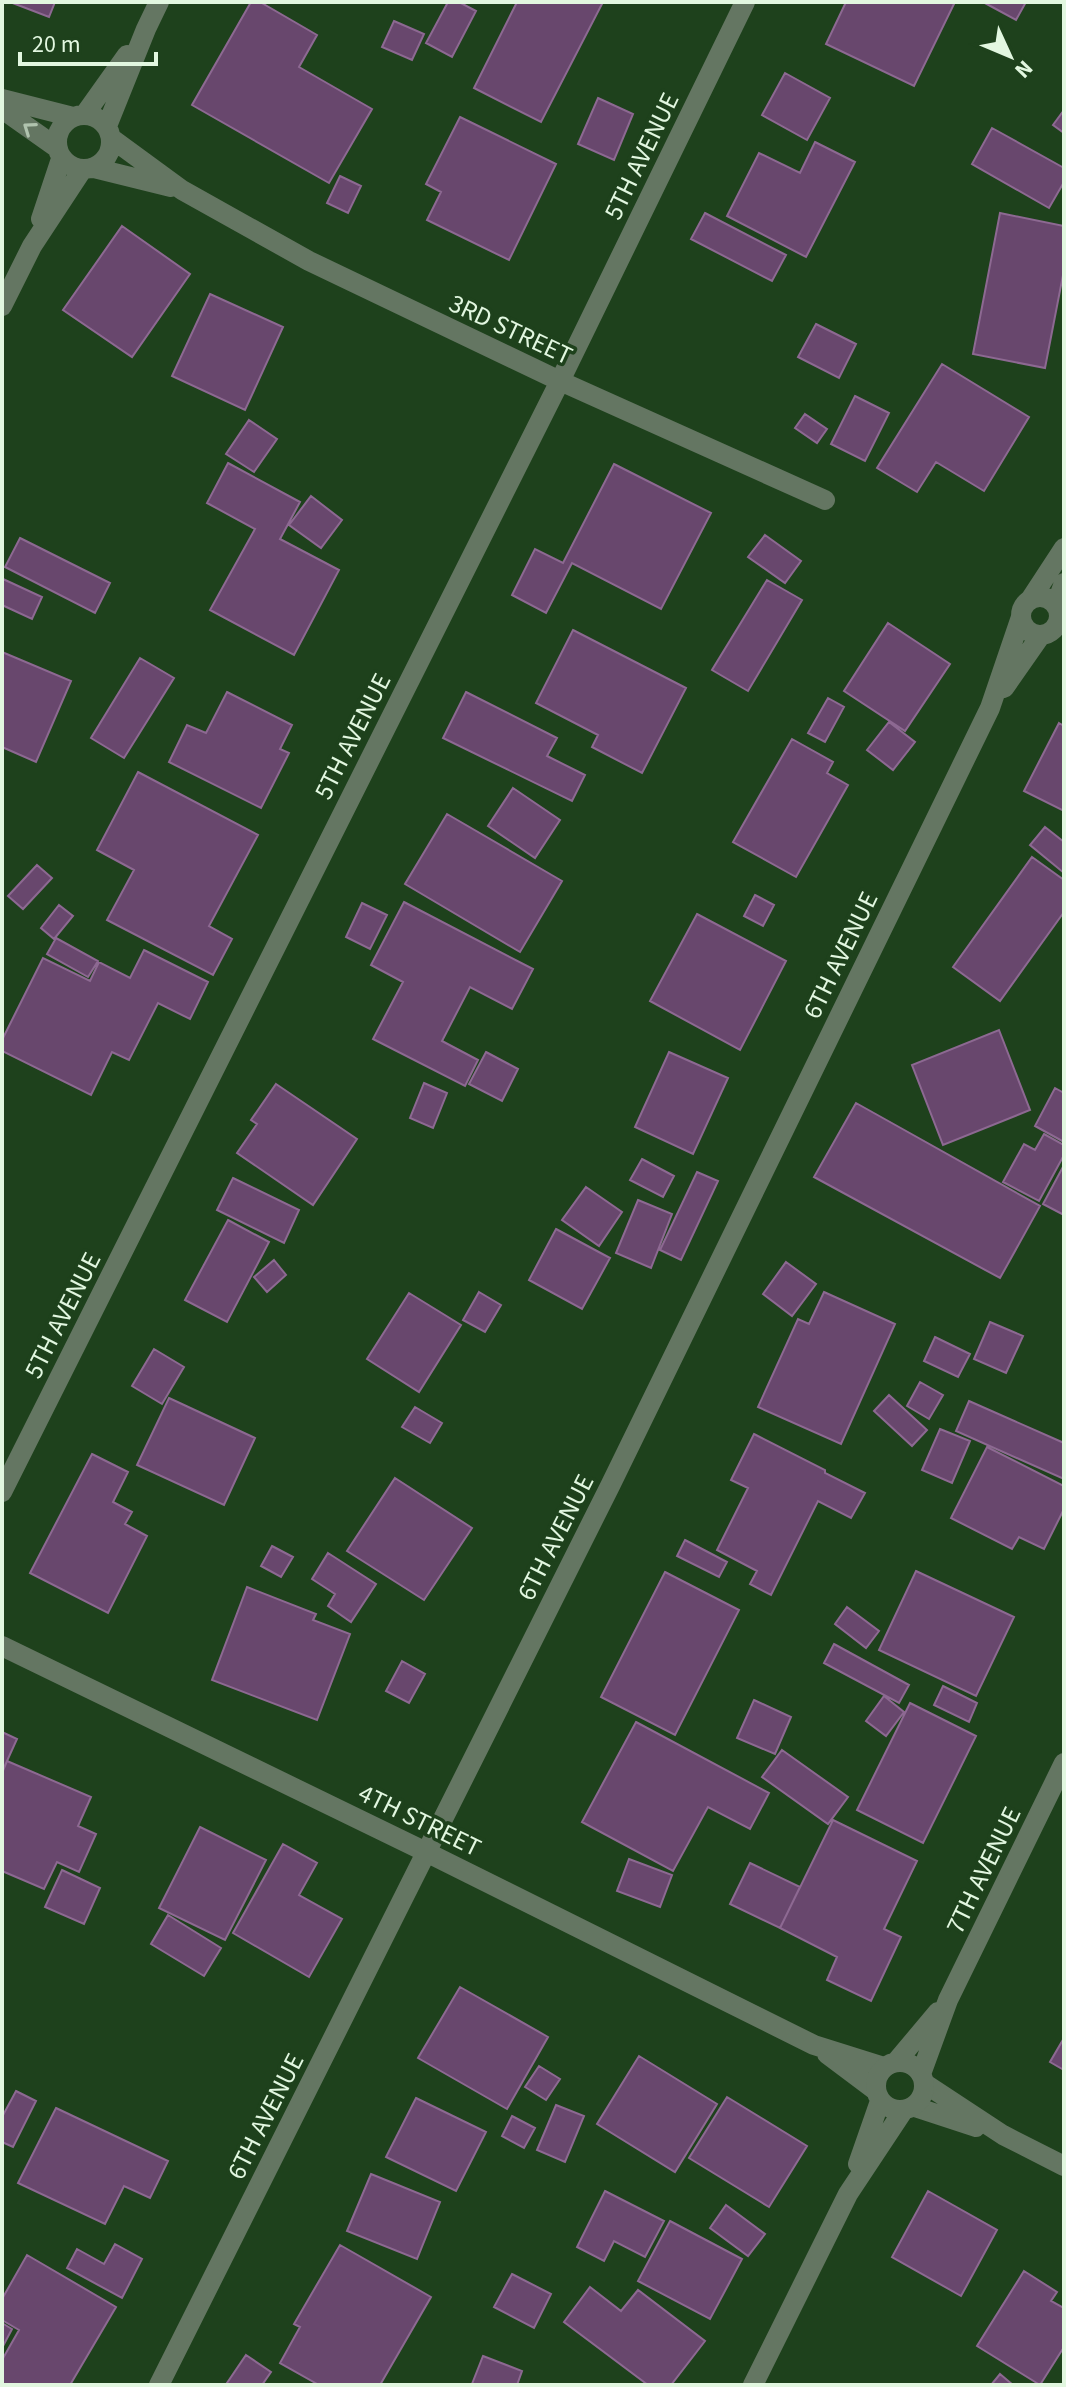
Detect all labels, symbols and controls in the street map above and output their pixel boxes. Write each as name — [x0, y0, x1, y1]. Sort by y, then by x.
scale bar — [20, 16, 156, 66]
north arrow — [970, 16, 1050, 96]
text: 20 m — [32, 27, 81, 62]
text: N — [1007, 53, 1040, 86]
street label: 5TH AVENUE — [595, 86, 688, 226]
one-way arrow — [24, 123, 38, 138]
street label: 3RD STREET — [443, 285, 579, 374]
street label: 5TH AVENUE — [305, 667, 400, 806]
street label: 6TH AVENUE — [794, 885, 887, 1025]
street label: 5TH AVENUE — [15, 1246, 110, 1385]
street label: 6TH AVENUE — [508, 1468, 603, 1607]
street label: 4TH STREET — [352, 1775, 487, 1866]
street label: 7TH AVENUE — [937, 1800, 1030, 1940]
street label: 6TH AVENUE — [218, 2047, 313, 2186]

